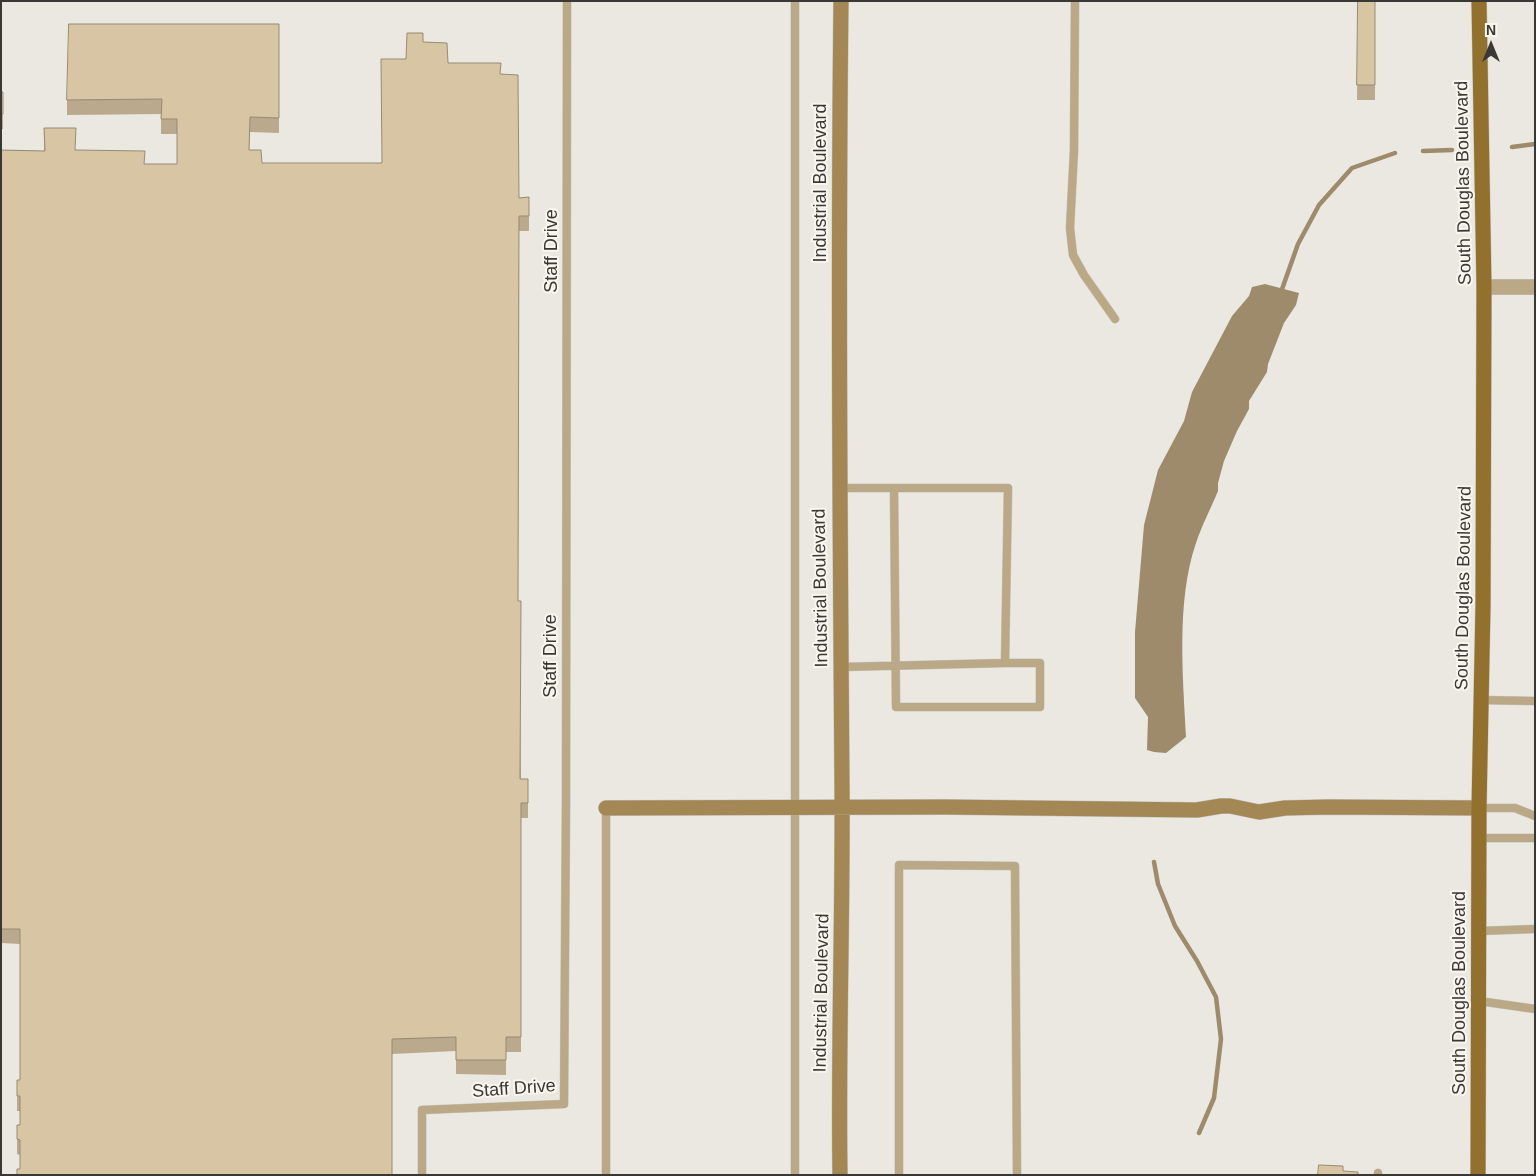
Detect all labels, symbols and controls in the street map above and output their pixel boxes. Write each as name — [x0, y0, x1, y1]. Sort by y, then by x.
north arrow — [1466, 20, 1516, 70]
text: N — [1486, 22, 1496, 38]
street label: South Douglas Boulevard — [1451, 81, 1477, 285]
street label: Industrial Boulevard — [810, 103, 832, 263]
street label: Staff Drive — [541, 209, 563, 293]
street label: South Douglas Boulevard — [1451, 486, 1477, 690]
street label: Industrial Boulevard — [809, 508, 833, 668]
street label: Staff Drive — [540, 614, 562, 698]
street label: South Douglas Boulevard — [1449, 891, 1471, 1095]
street label: Industrial Boulevard — [810, 913, 834, 1073]
street label: Staff Drive — [471, 1075, 557, 1103]

